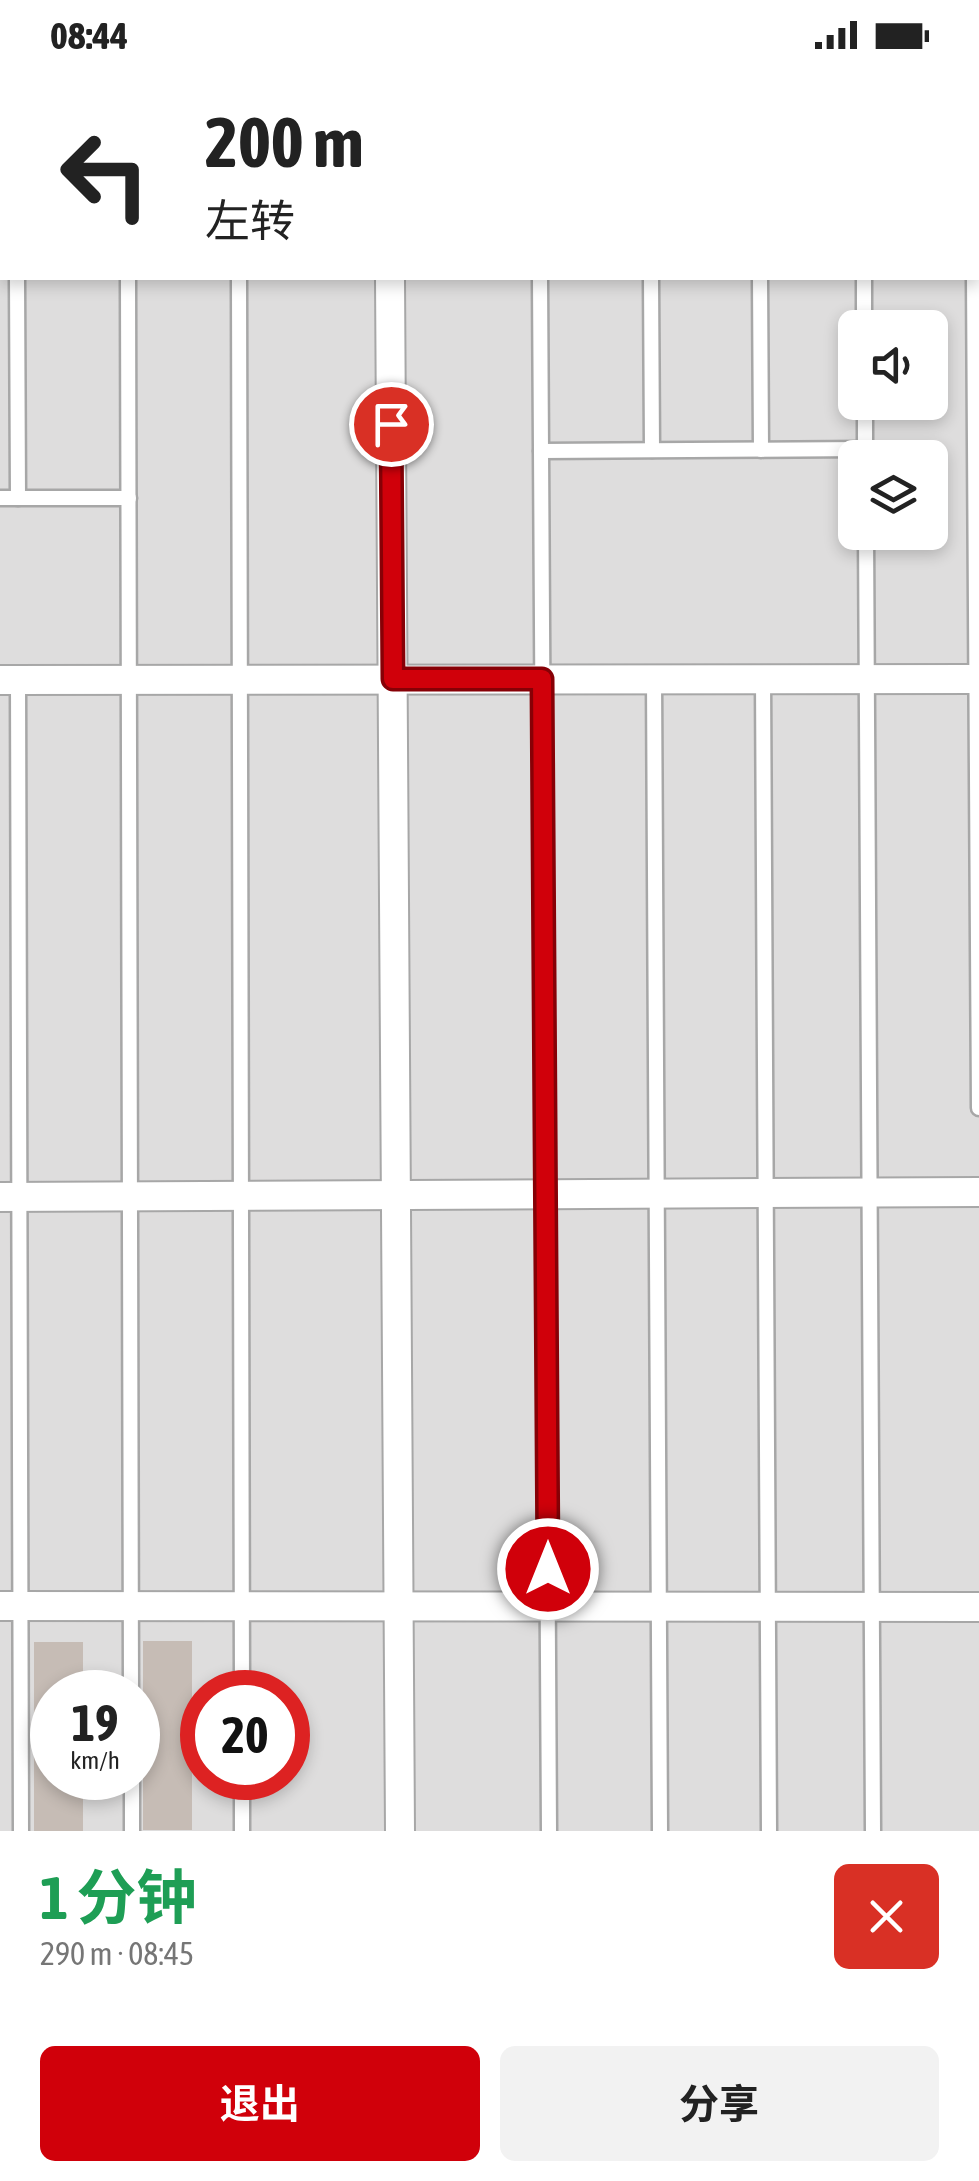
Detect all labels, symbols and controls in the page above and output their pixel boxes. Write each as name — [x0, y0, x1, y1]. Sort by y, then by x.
text: 08:44 — [50, 14, 128, 57]
text: 200 m — [205, 102, 364, 182]
icon: left — [40, 110, 170, 240]
text: 左转 — [205, 195, 295, 247]
map controls — [838, 310, 948, 550]
button: sound — [838, 310, 948, 420]
pin — [349, 382, 434, 467]
icon: arrive — [364, 397, 419, 452]
button: layers — [838, 440, 948, 550]
position arrow — [496, 1517, 600, 1621]
speed limit sign: 20 — [180, 1670, 310, 1800]
text: 19 — [71, 1694, 118, 1752]
text: km/h — [70, 1746, 120, 1774]
text: 1 分钟 — [40, 1863, 196, 1932]
button: close — [834, 1864, 939, 1969]
text: 290 m · 08:45 — [40, 1935, 194, 1972]
button: 退出 — [40, 2046, 480, 2161]
button: 分享 — [500, 2046, 939, 2161]

